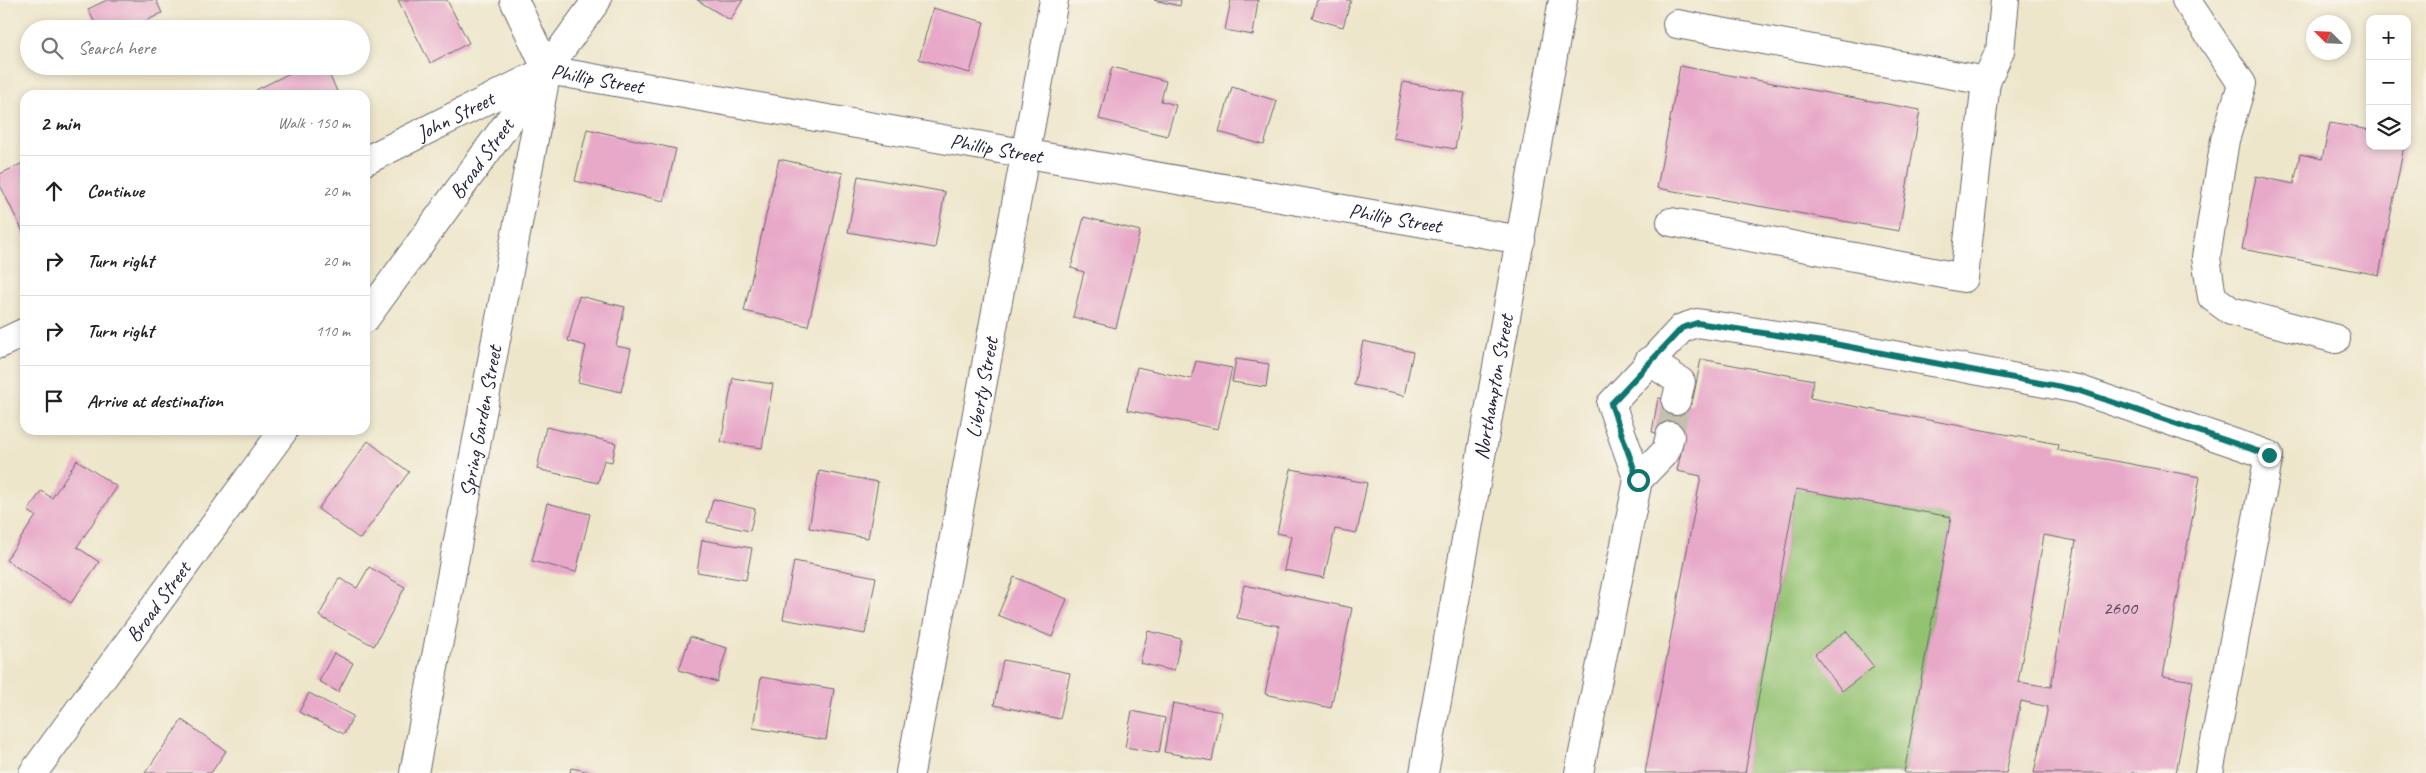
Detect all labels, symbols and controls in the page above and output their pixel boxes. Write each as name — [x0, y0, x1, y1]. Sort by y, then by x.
north arrow — [2306, 15, 2351, 60]
map controls — [2366, 15, 2411, 150]
button: + — [2366, 15, 2411, 60]
search box — [20, 20, 370, 75]
icon: search — [38, 34, 66, 62]
text: Search here — [78, 36, 155, 60]
street label: Phillip Street — [549, 58, 647, 100]
button: − — [2366, 60, 2411, 105]
street label: John Street — [411, 85, 500, 147]
button: layers — [2366, 105, 2411, 150]
text: 2 min — [40, 110, 80, 136]
street label: Broad Street — [444, 112, 521, 204]
text: Walk · 150 m — [278, 113, 350, 133]
street label: Phillip Street — [948, 128, 1046, 170]
icon: ahead — [40, 177, 68, 205]
text: Continue — [87, 179, 144, 203]
text: 20 m — [323, 181, 350, 201]
street label: Phillip Street — [1347, 197, 1445, 239]
icon: right — [40, 247, 68, 275]
text: Turn right — [87, 249, 154, 273]
text: 20 m — [323, 251, 350, 271]
street label: Northampton Street — [1468, 311, 1519, 462]
icon: right — [40, 317, 68, 345]
text: Turn right — [87, 319, 154, 343]
text: 110 m — [316, 321, 350, 341]
street label: Liberty Street — [960, 333, 1004, 440]
street label: Spring Garden Street — [454, 342, 508, 499]
icon: arrive — [40, 387, 68, 415]
text: Arrive at destination — [87, 389, 223, 413]
route end — [2258, 444, 2281, 467]
route start — [1627, 469, 1650, 492]
street label: Broad Street — [120, 555, 197, 647]
house number: 2600 — [2103, 596, 2139, 620]

